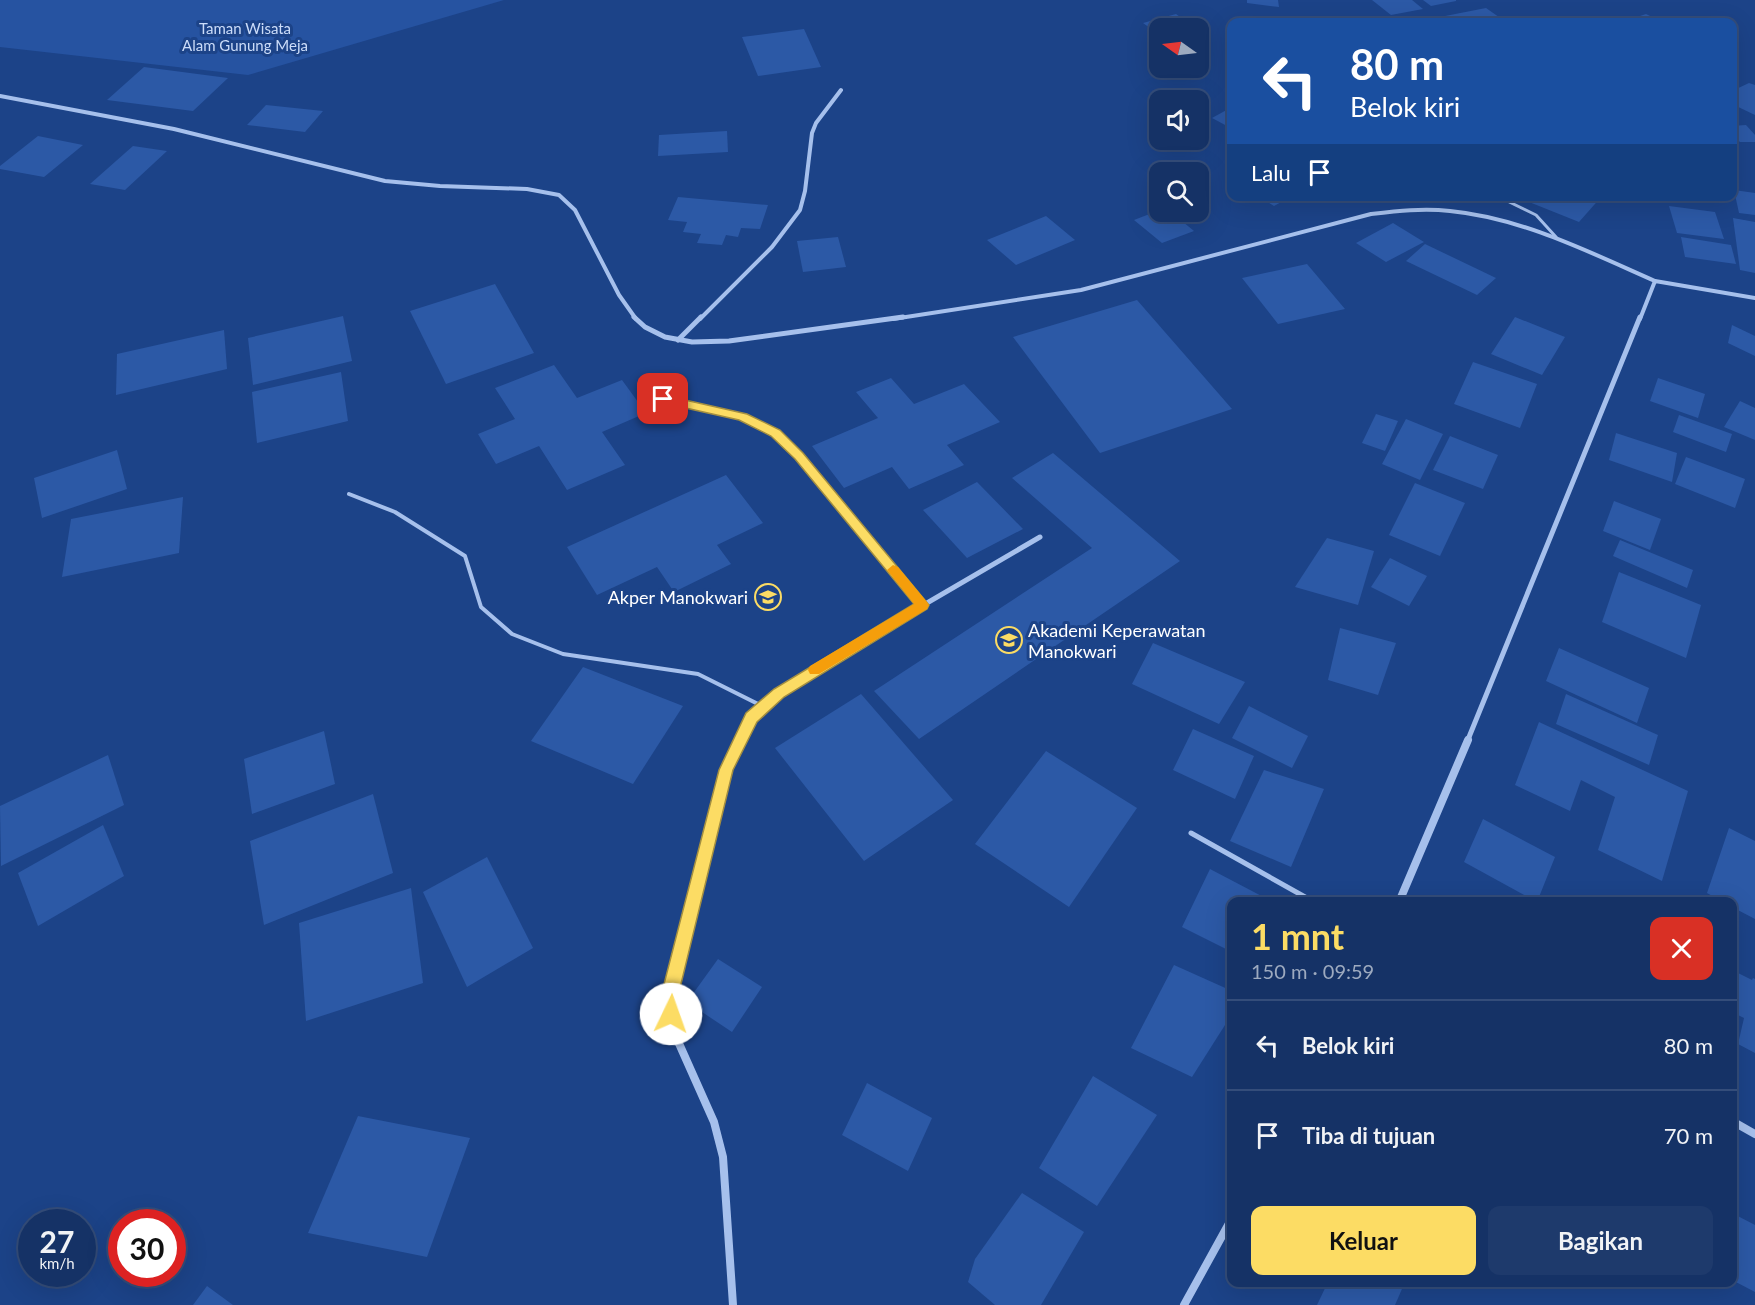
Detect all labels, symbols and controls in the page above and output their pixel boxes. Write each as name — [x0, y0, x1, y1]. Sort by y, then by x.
north arrow — [1149, 18, 1209, 78]
map controls — [1149, 18, 1209, 222]
park label: Taman Wisata Alam Gunung Meja — [182, 19, 308, 54]
text: 80 m — [1350, 39, 1444, 89]
icon: left — [1251, 42, 1329, 120]
button: sound — [1149, 90, 1209, 150]
text: Belok kiri — [1350, 90, 1460, 123]
icon: arrive — [1303, 156, 1336, 189]
text: Lalu — [1251, 159, 1291, 186]
button: search — [1149, 162, 1209, 222]
pin — [637, 373, 688, 424]
icon: arrive — [646, 382, 679, 415]
school or university icon: Akper Manokwari — [753, 582, 783, 612]
place label: Akper Manokwari — [608, 586, 748, 608]
place label: Akademi Keperawatan Manokwari — [1028, 619, 1206, 662]
school or university icon: Akademi Keperawatan Manokwari — [994, 625, 1024, 655]
text: 1 mnt — [1251, 914, 1344, 958]
button: close — [1650, 917, 1713, 980]
text: 150 m · 09:59 — [1251, 959, 1374, 983]
position arrow — [639, 982, 703, 1046]
icon: left — [1251, 1029, 1284, 1062]
text: Belok kiri — [1302, 1032, 1394, 1059]
text: 80 m — [1664, 1032, 1713, 1059]
icon: arrive — [1251, 1119, 1284, 1152]
text: Tiba di tujuan — [1302, 1122, 1435, 1149]
text: 70 m — [1664, 1122, 1713, 1149]
button: Keluar — [1251, 1206, 1476, 1275]
button: Bagikan — [1488, 1206, 1713, 1275]
speed limit sign: 30 — [108, 1209, 186, 1287]
text: 27 — [40, 1223, 74, 1259]
text: km/h — [39, 1254, 75, 1272]

